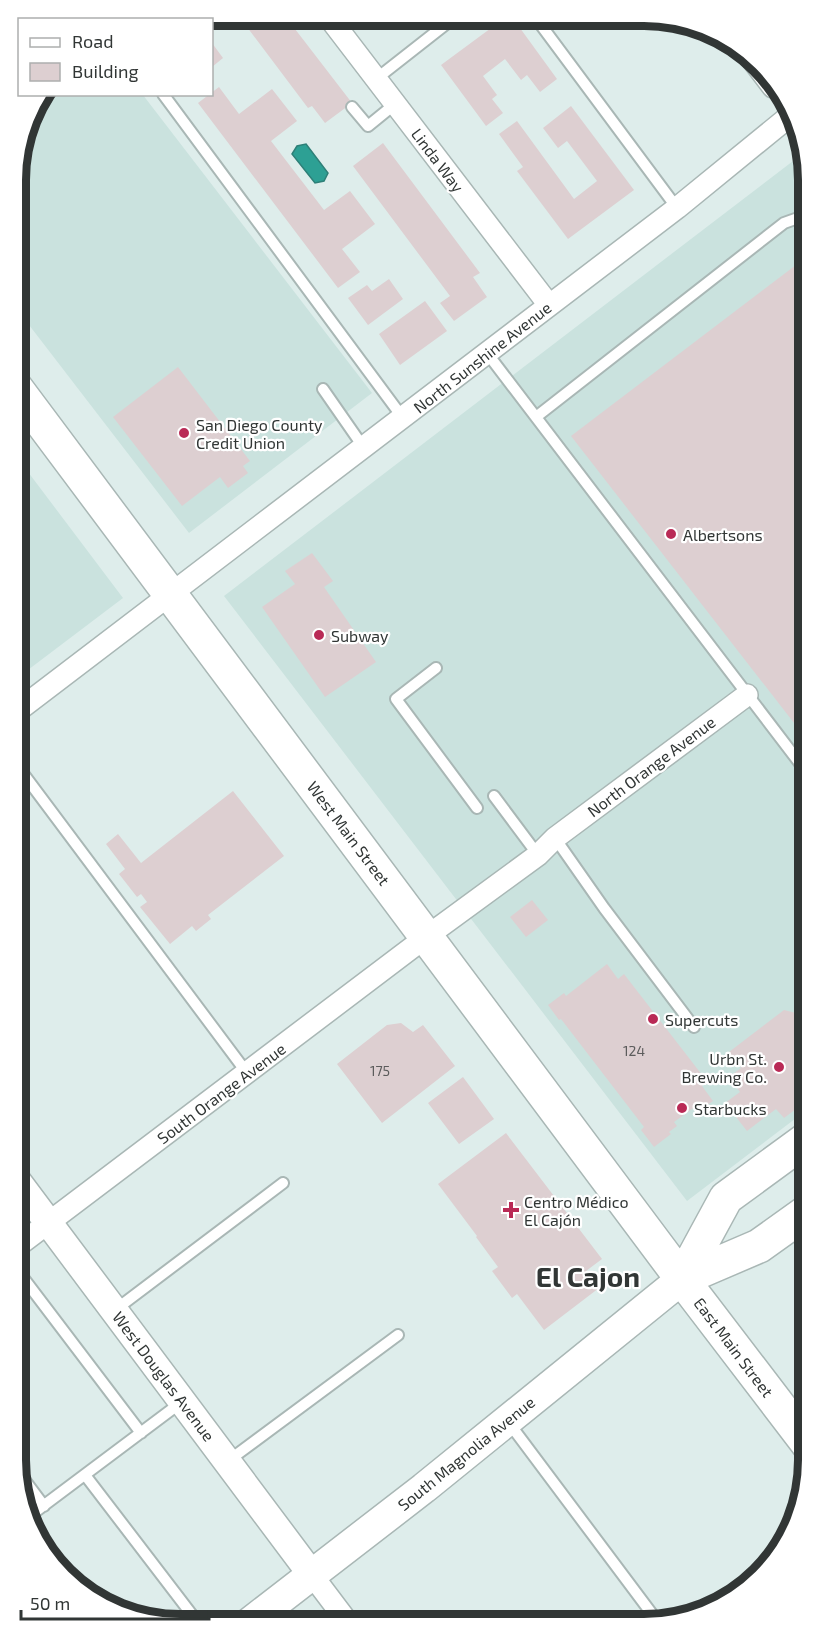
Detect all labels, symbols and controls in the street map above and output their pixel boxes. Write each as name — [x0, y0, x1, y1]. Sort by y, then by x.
legend — [18, 18, 213, 96]
text: Road — [72, 30, 113, 52]
text: Building — [72, 60, 139, 82]
street label: Linda Way — [408, 124, 468, 196]
street label: North Sunshine Avenue — [409, 297, 555, 417]
place label: San Diego County Credit Union — [196, 415, 323, 452]
marker: San Diego County Credit Union — [177, 426, 191, 440]
place label: Albertsons — [683, 525, 763, 544]
marker: Albertsons — [664, 527, 678, 541]
place label: Subway — [331, 626, 389, 645]
marker: Subway — [312, 628, 326, 642]
street label: North Orange Avenue — [583, 712, 719, 820]
street label: West Main Street — [304, 777, 394, 889]
place label: Supercuts — [665, 1010, 738, 1029]
marker: Supercuts — [646, 1012, 660, 1026]
street label: South Orange Avenue — [153, 1039, 289, 1147]
house number: 124 — [623, 1042, 645, 1059]
place label: Urbn St. Brewing Co. — [681, 1049, 767, 1086]
marker: Urbn St. Brewing Co. — [772, 1060, 786, 1074]
house number: 175 — [370, 1062, 390, 1079]
place label: Starbucks — [694, 1099, 767, 1118]
marker: Starbucks — [675, 1101, 689, 1115]
place label: Centro Médico El Cajón — [524, 1192, 629, 1230]
marker: Centro Médico El Cajón — [502, 1201, 520, 1219]
district label: El Cajon — [536, 1259, 640, 1293]
street label: East Main Street — [690, 1294, 778, 1400]
street label: West Douglas Avenue — [109, 1307, 219, 1445]
street label: South Magnolia Avenue — [394, 1392, 538, 1514]
scale bar — [21, 1583, 208, 1621]
text: 50 m — [30, 1592, 70, 1614]

